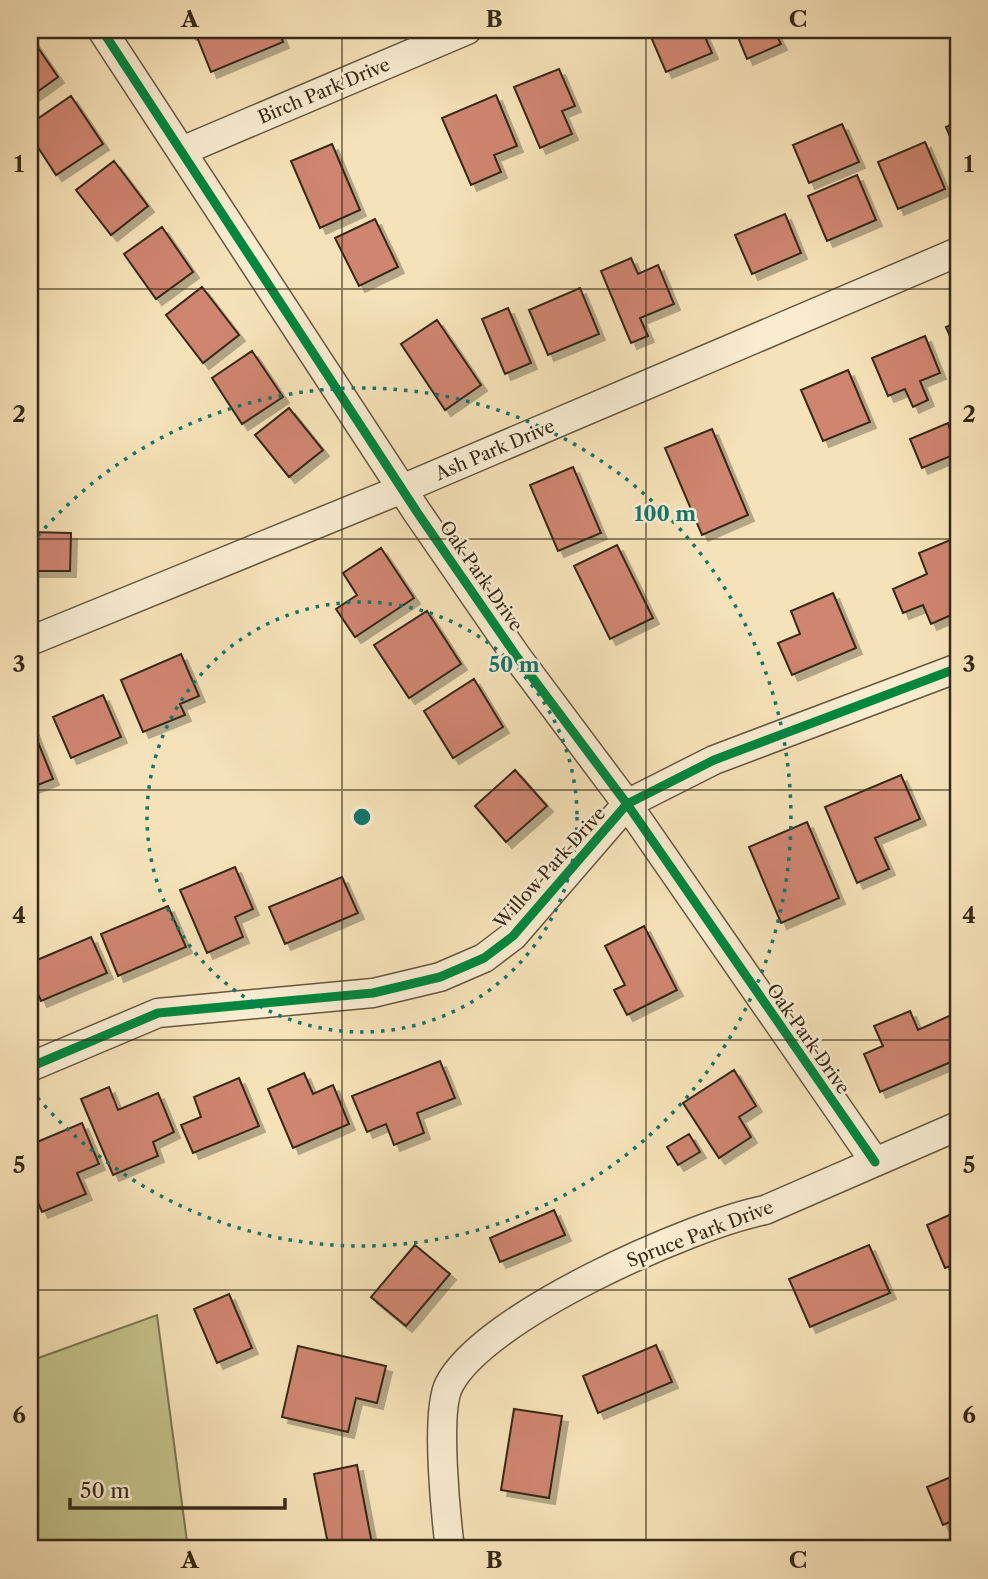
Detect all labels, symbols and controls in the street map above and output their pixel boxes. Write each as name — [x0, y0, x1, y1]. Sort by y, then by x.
text: A — [180, 5, 200, 33]
text: B — [485, 5, 503, 33]
text: C — [789, 5, 807, 33]
street label: Birch Park Drive — [255, 53, 393, 129]
text: 1 — [14, 150, 25, 178]
text: 1 — [964, 150, 975, 178]
text: 2 — [12, 400, 26, 428]
text: 2 — [962, 400, 976, 428]
street label: Ash Park Drive — [431, 415, 558, 485]
text: 100 m — [634, 501, 696, 526]
street label: Oak Park Drive — [435, 517, 527, 635]
text: 3 — [13, 650, 26, 678]
text: 3 — [963, 650, 976, 678]
text: 50 m — [488, 652, 540, 677]
street label: Willow Park Drive — [489, 803, 610, 934]
centre of rings — [350, 805, 374, 829]
text: 4 — [12, 901, 26, 929]
text: 4 — [962, 901, 976, 929]
street label: Oak Park Drive — [762, 980, 854, 1098]
text: 5 — [13, 1151, 25, 1179]
text: 5 — [963, 1151, 975, 1179]
street label: Spruce Park Drive — [624, 1196, 776, 1272]
text: 6 — [12, 1401, 26, 1429]
text: 6 — [962, 1401, 976, 1429]
scale bar — [70, 1467, 285, 1511]
text: 50 m — [80, 1478, 130, 1503]
text: A — [180, 1546, 200, 1574]
text: B — [485, 1546, 503, 1574]
text: C — [789, 1546, 807, 1574]

